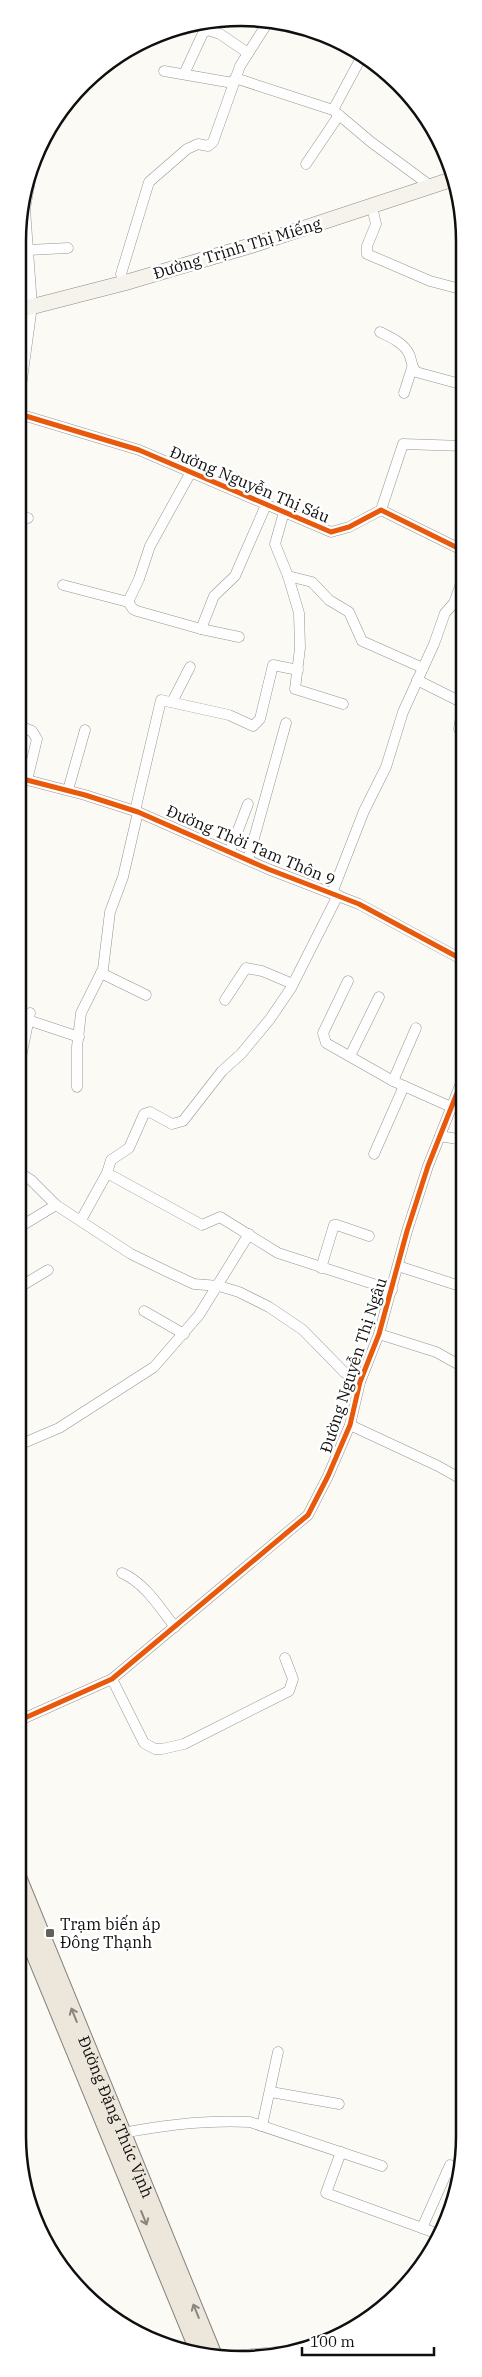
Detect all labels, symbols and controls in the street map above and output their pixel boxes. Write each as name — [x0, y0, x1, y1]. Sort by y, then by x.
street label: Đường Trịnh Thị Miếng — [151, 213, 324, 283]
street label: Đường Nguyễn Thị Sáu — [167, 441, 333, 527]
street label: Đường Thời Tam Thôn 9 — [164, 800, 338, 890]
street label: Đường Nguyễn Thị Ngâu — [315, 1275, 391, 1455]
place label: Trạm biến áp Đông Thạnh — [60, 1914, 161, 1952]
marker: Trạm biến áp Đông Thạnh — [44, 1927, 56, 1939]
one-way arrow — [69, 2008, 79, 2023]
street label: Đường Đặng Thúc Vịnh — [74, 2033, 158, 2201]
one-way arrow — [139, 2210, 149, 2225]
one-way arrow — [191, 2304, 200, 2319]
scale bar — [302, 2324, 434, 2356]
text: 100 m — [310, 2332, 355, 2351]

